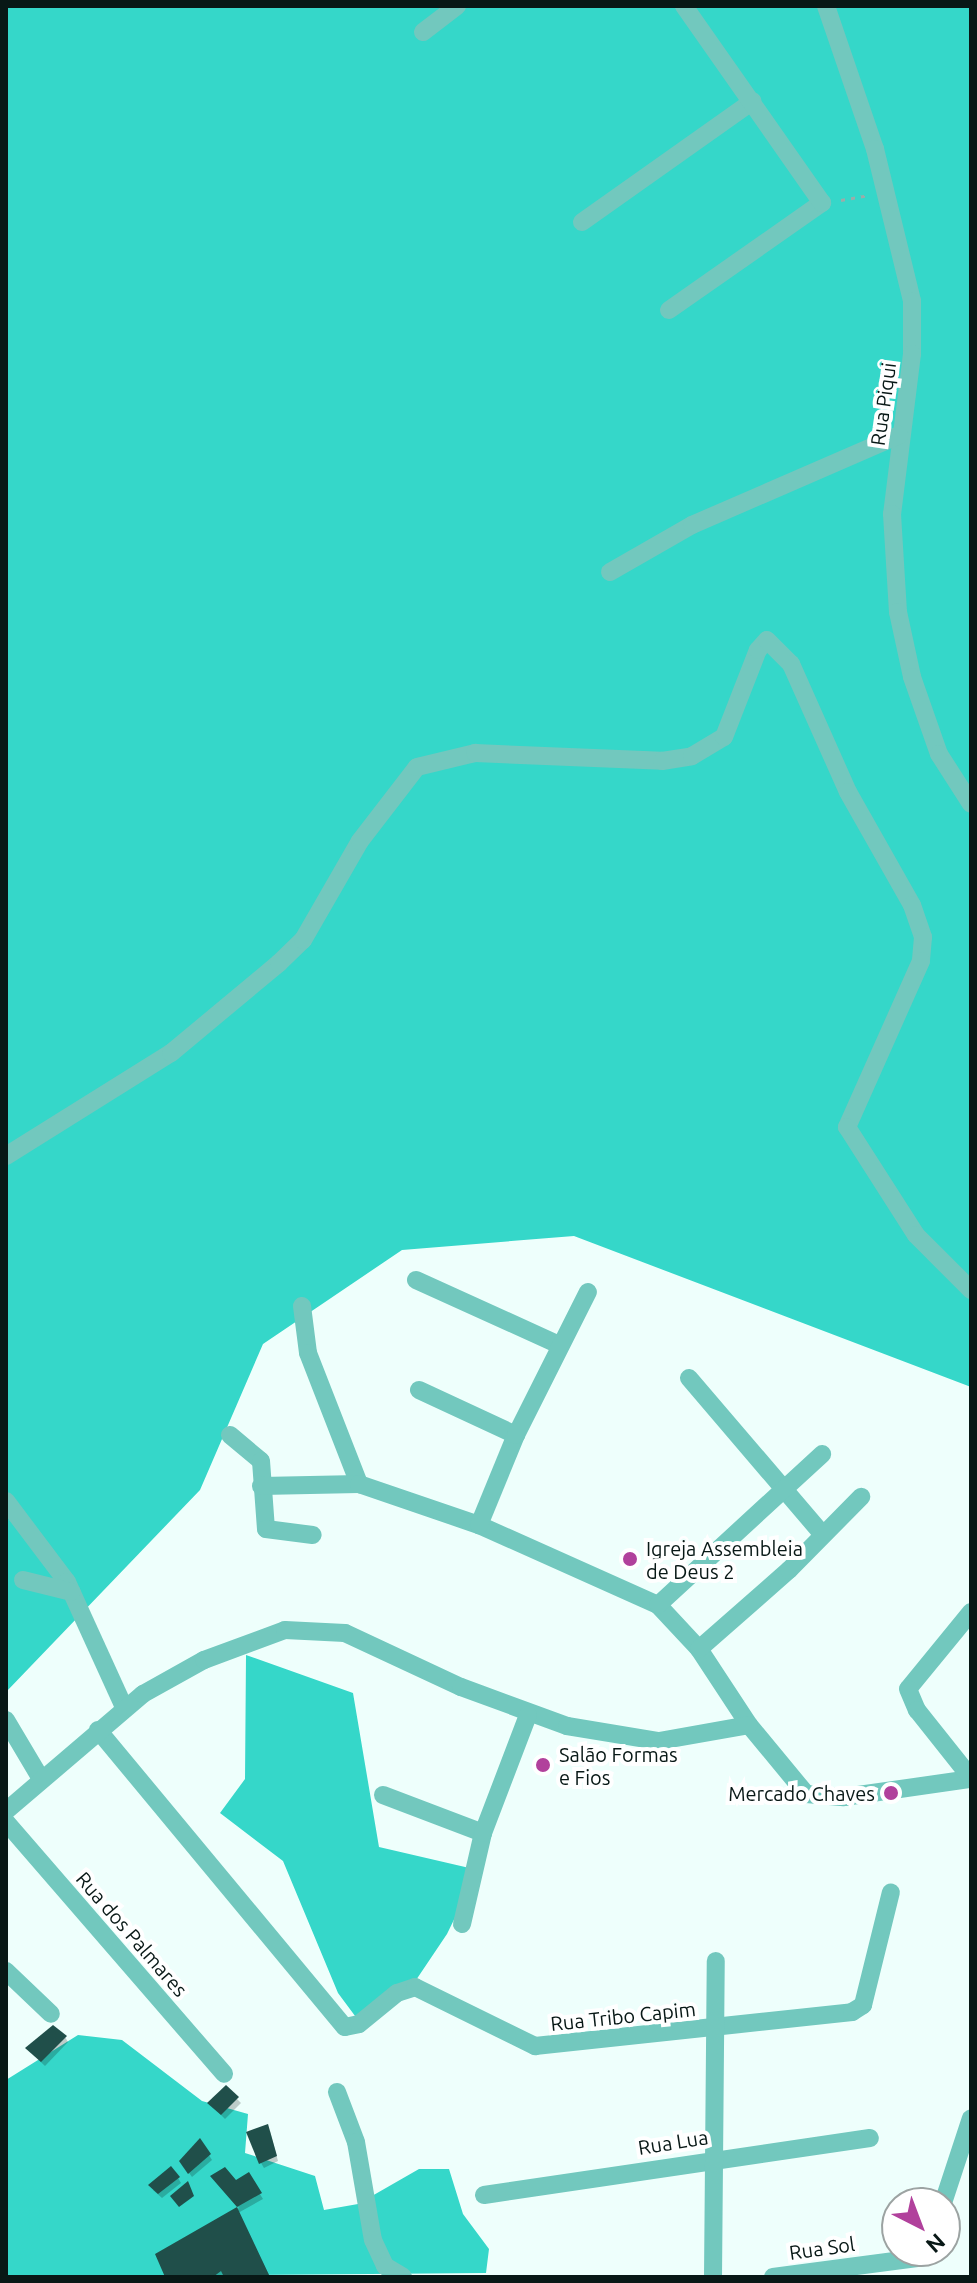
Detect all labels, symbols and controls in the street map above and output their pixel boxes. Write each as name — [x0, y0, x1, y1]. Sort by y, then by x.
street label: Rua Piqui — [865, 361, 901, 447]
place label: Igreja Assembleia de Deus 2 — [646, 1536, 803, 1583]
marker: Igreja Assembleia de Deus 2 — [621, 1550, 639, 1568]
place label: Salão Formas e Fios — [559, 1742, 678, 1789]
marker: Salão Formas e Fios — [534, 1756, 552, 1774]
place label: Mercado Chaves — [728, 1781, 875, 1805]
marker: Mercado Chaves — [882, 1784, 900, 1802]
street label: Rua dos Palmares — [71, 1867, 193, 2001]
street label: Rua Tribo Capim — [549, 1996, 697, 2036]
street label: Rua Lua — [636, 2125, 710, 2159]
north arrow — [881, 2187, 961, 2267]
text: N — [922, 2229, 951, 2258]
street label: Rua Sol — [788, 2232, 856, 2264]

